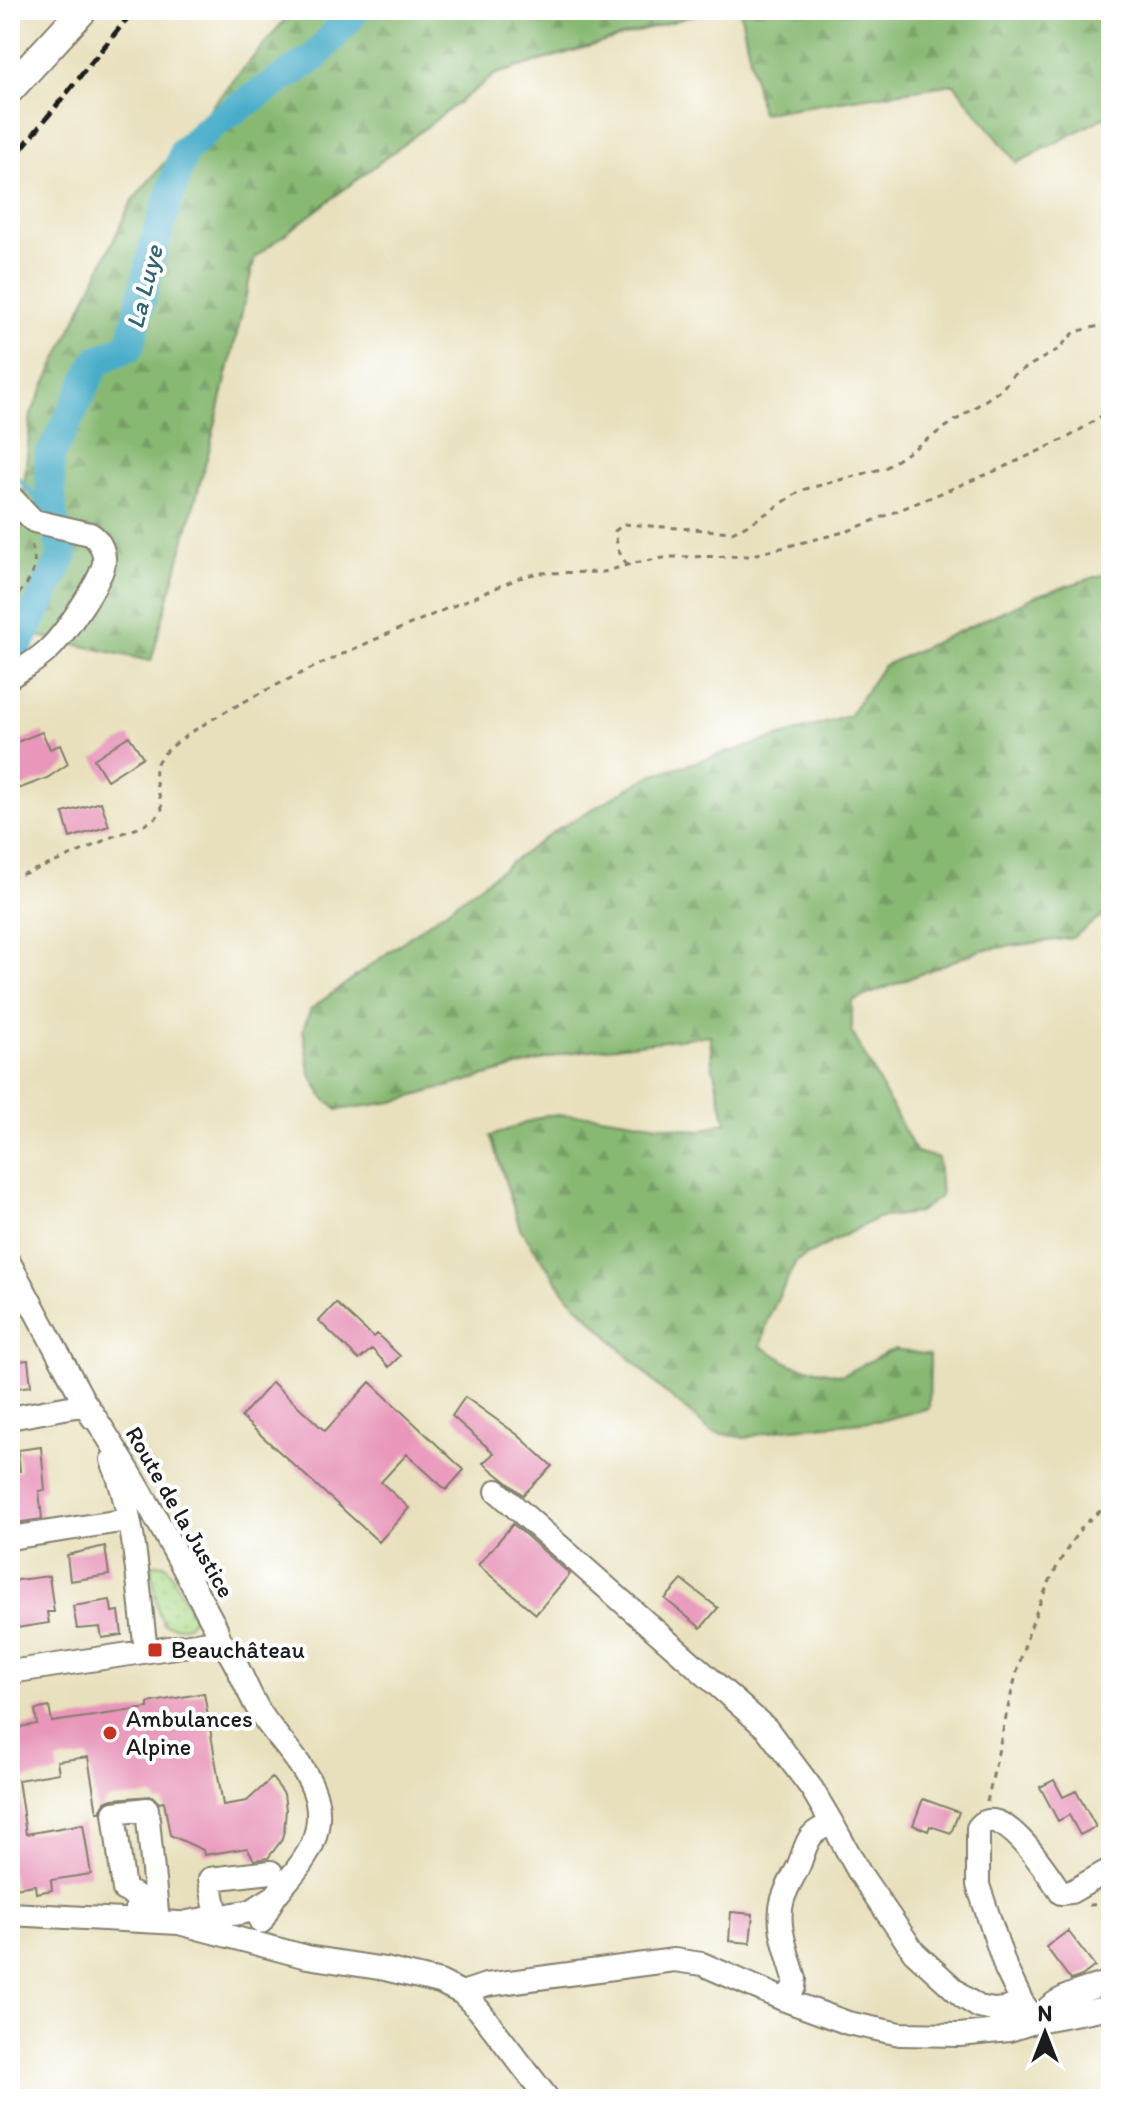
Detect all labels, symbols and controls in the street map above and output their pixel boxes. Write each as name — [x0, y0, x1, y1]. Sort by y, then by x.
water label: La Luye — [118, 241, 170, 332]
street label: Route de la Justice — [120, 1421, 241, 1603]
place label: Beauchâteau — [171, 1635, 305, 1664]
marker: Beauchâteau — [146, 1641, 164, 1659]
place label: Ambulances Alpine — [126, 1704, 253, 1761]
marker: Ambulances Alpine — [101, 1724, 119, 1742]
north arrow — [1005, 1993, 1085, 2073]
text: N — [1038, 2000, 1052, 2027]

